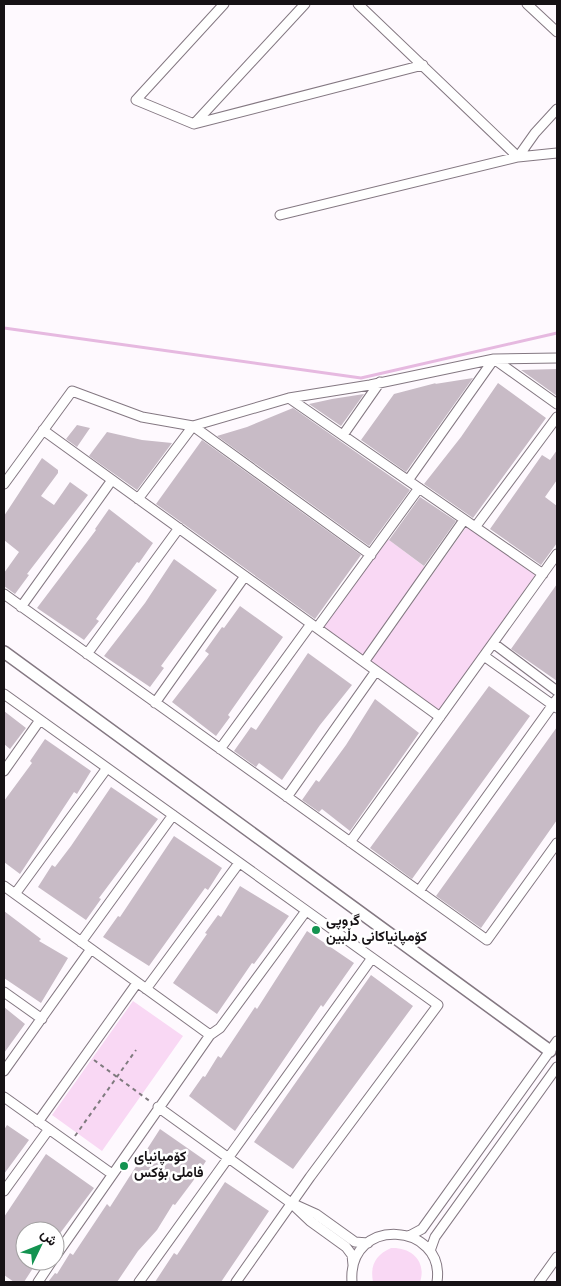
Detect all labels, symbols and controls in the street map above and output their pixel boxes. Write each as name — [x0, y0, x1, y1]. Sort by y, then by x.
place label: گروپی کۆمپانیاکانی دڵبین — [326, 911, 427, 949]
marker: گروپی کۆمپانیاکانی دڵبین — [310, 924, 322, 936]
place label: کۆمپانیای فاملی بۆکس — [134, 1147, 204, 1185]
marker: کۆمپانیای فاملی بۆکس — [118, 1160, 130, 1172]
north arrow — [15, 1221, 65, 1271]
text: ش — [34, 1225, 62, 1252]

